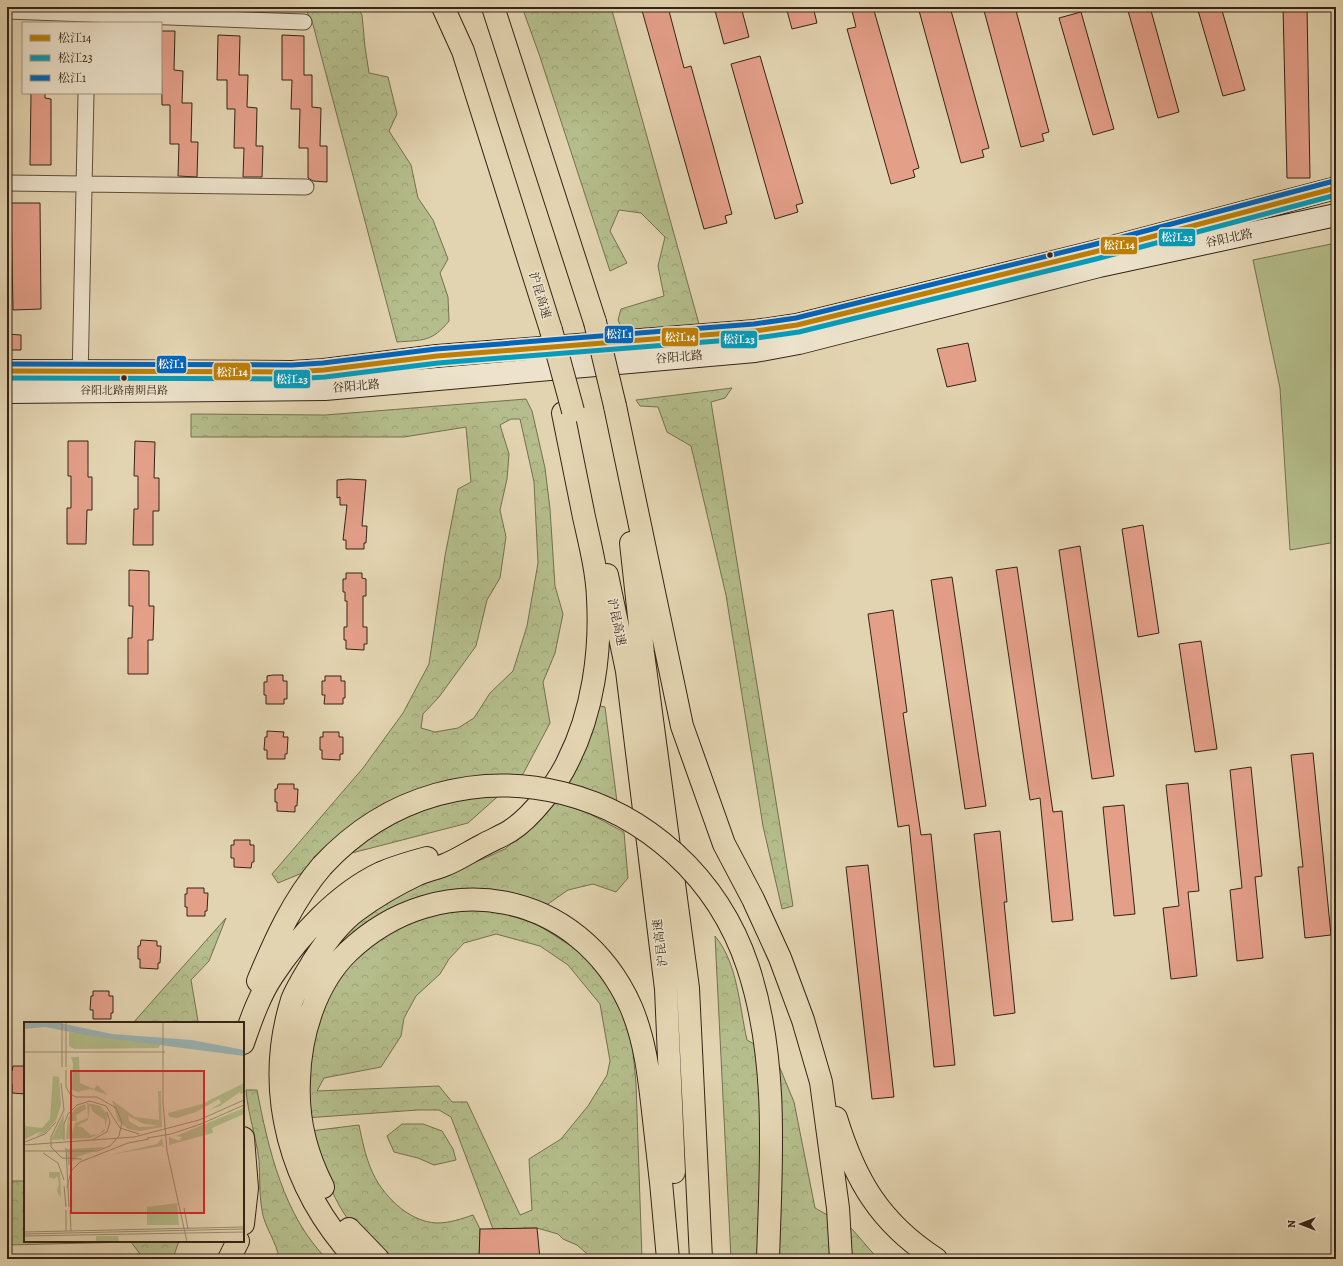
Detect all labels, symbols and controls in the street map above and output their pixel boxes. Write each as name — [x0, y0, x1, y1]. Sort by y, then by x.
legend — [22, 22, 162, 94]
text: 松江14 — [58, 30, 92, 46]
text: 松江23 — [58, 50, 93, 66]
text: 松江1 — [58, 70, 86, 86]
street label: 谷阳北路 — [1204, 225, 1254, 251]
line badge: 松江23 — [1158, 228, 1196, 247]
text: 松江23 — [1161, 230, 1193, 245]
line badge: 松江14 — [1100, 236, 1138, 255]
text: 松江14 — [1103, 238, 1135, 253]
unlabelled marker — [1045, 250, 1055, 260]
street label: 沪昆高速 — [525, 270, 555, 320]
line badge: 松江1 — [604, 325, 634, 344]
text: 松江1 — [606, 327, 632, 342]
line badge: 松江14 — [661, 327, 699, 347]
text: 松江14 — [664, 330, 696, 345]
line badge: 松江23 — [720, 330, 758, 349]
text: 松江23 — [723, 332, 755, 347]
street label: 谷阳北路 — [654, 347, 704, 367]
line badge: 松江1 — [156, 355, 187, 374]
text: 松江1 — [158, 357, 184, 372]
line badge: 松江14 — [213, 362, 251, 381]
text: 松江14 — [216, 365, 248, 380]
line badge: 松江23 — [273, 369, 311, 389]
text: 松江23 — [276, 372, 308, 387]
marker: 谷阳北路南期昌路 — [119, 373, 129, 383]
street label: 谷阳北路 — [331, 376, 381, 396]
place label: 谷阳北路南期昌路 — [80, 383, 168, 398]
street label: 沪昆高速 — [604, 597, 630, 647]
street label: 沪昆高速 — [649, 918, 671, 968]
inset map — [24, 1022, 244, 1242]
north arrow — [1281, 1204, 1321, 1244]
text: N — [1284, 1220, 1299, 1228]

